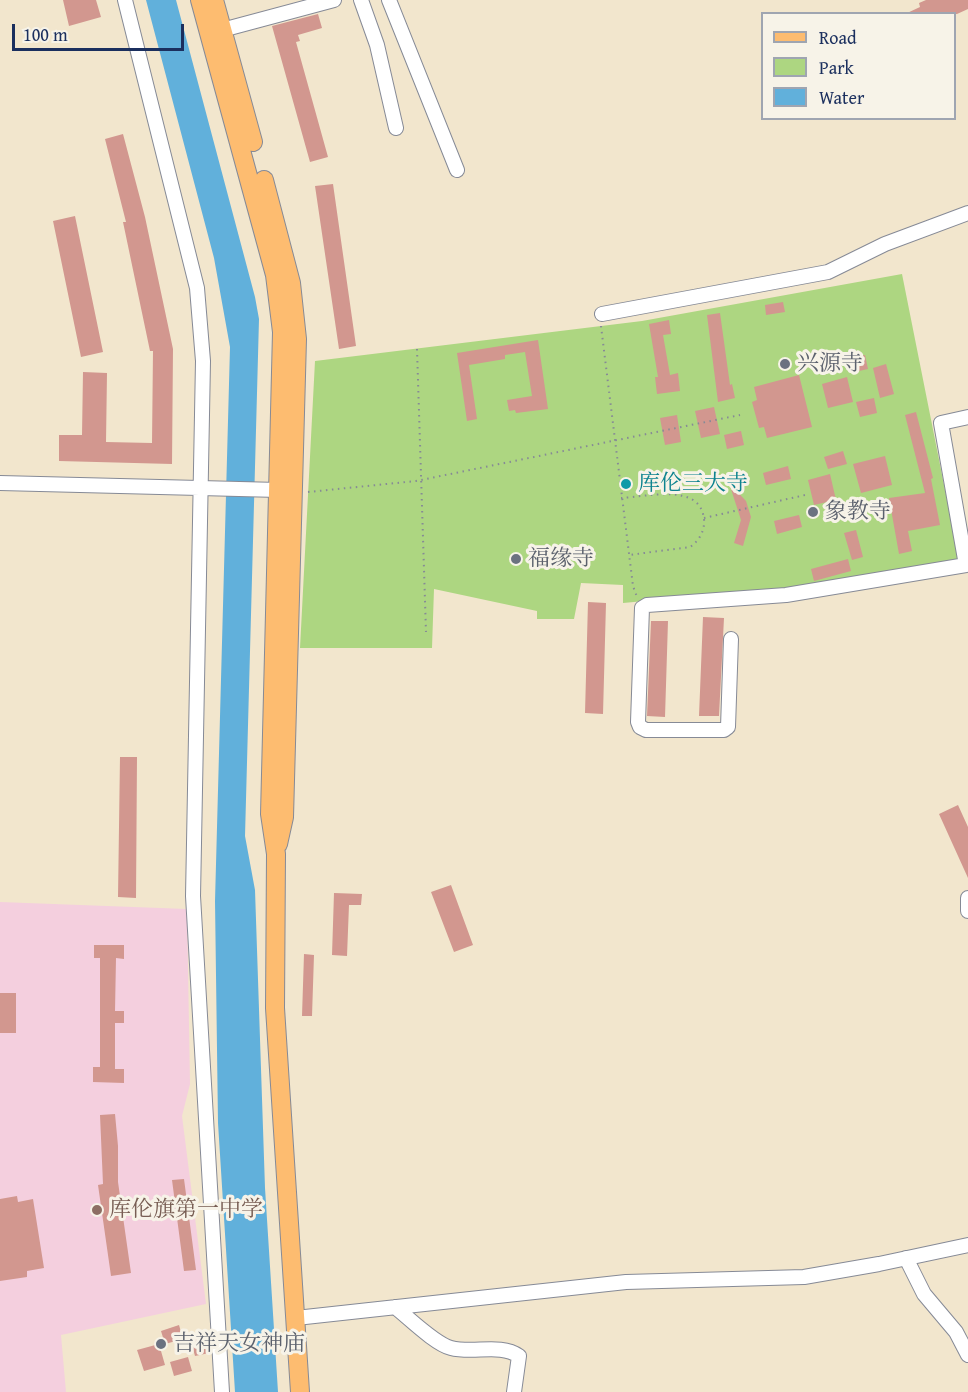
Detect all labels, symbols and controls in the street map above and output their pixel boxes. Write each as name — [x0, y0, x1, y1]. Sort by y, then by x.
scale bar — [15, 12, 188, 50]
legend — [761, 12, 956, 120]
text: 100 m — [23, 21, 68, 48]
text: Road — [819, 24, 857, 51]
text: Park — [819, 54, 854, 81]
text: Water — [819, 84, 864, 111]
place label: 兴源寺 — [797, 351, 863, 377]
marker: 兴源寺 — [778, 357, 792, 371]
place label: 库伦三大寺 — [638, 471, 748, 497]
marker: 库伦三大寺 — [619, 477, 633, 491]
place label: 象教寺 — [825, 499, 891, 525]
marker: 象教寺 — [806, 505, 820, 519]
place label: 福缘寺 — [528, 546, 594, 572]
marker: 福缘寺 — [509, 552, 523, 566]
place label: 库伦旗第一中学 — [109, 1197, 263, 1223]
marker: 库伦旗第一中学 — [90, 1203, 104, 1217]
place label: 吉祥天女神庙 — [173, 1331, 305, 1357]
marker: 吉祥天女神庙 — [154, 1337, 168, 1351]

